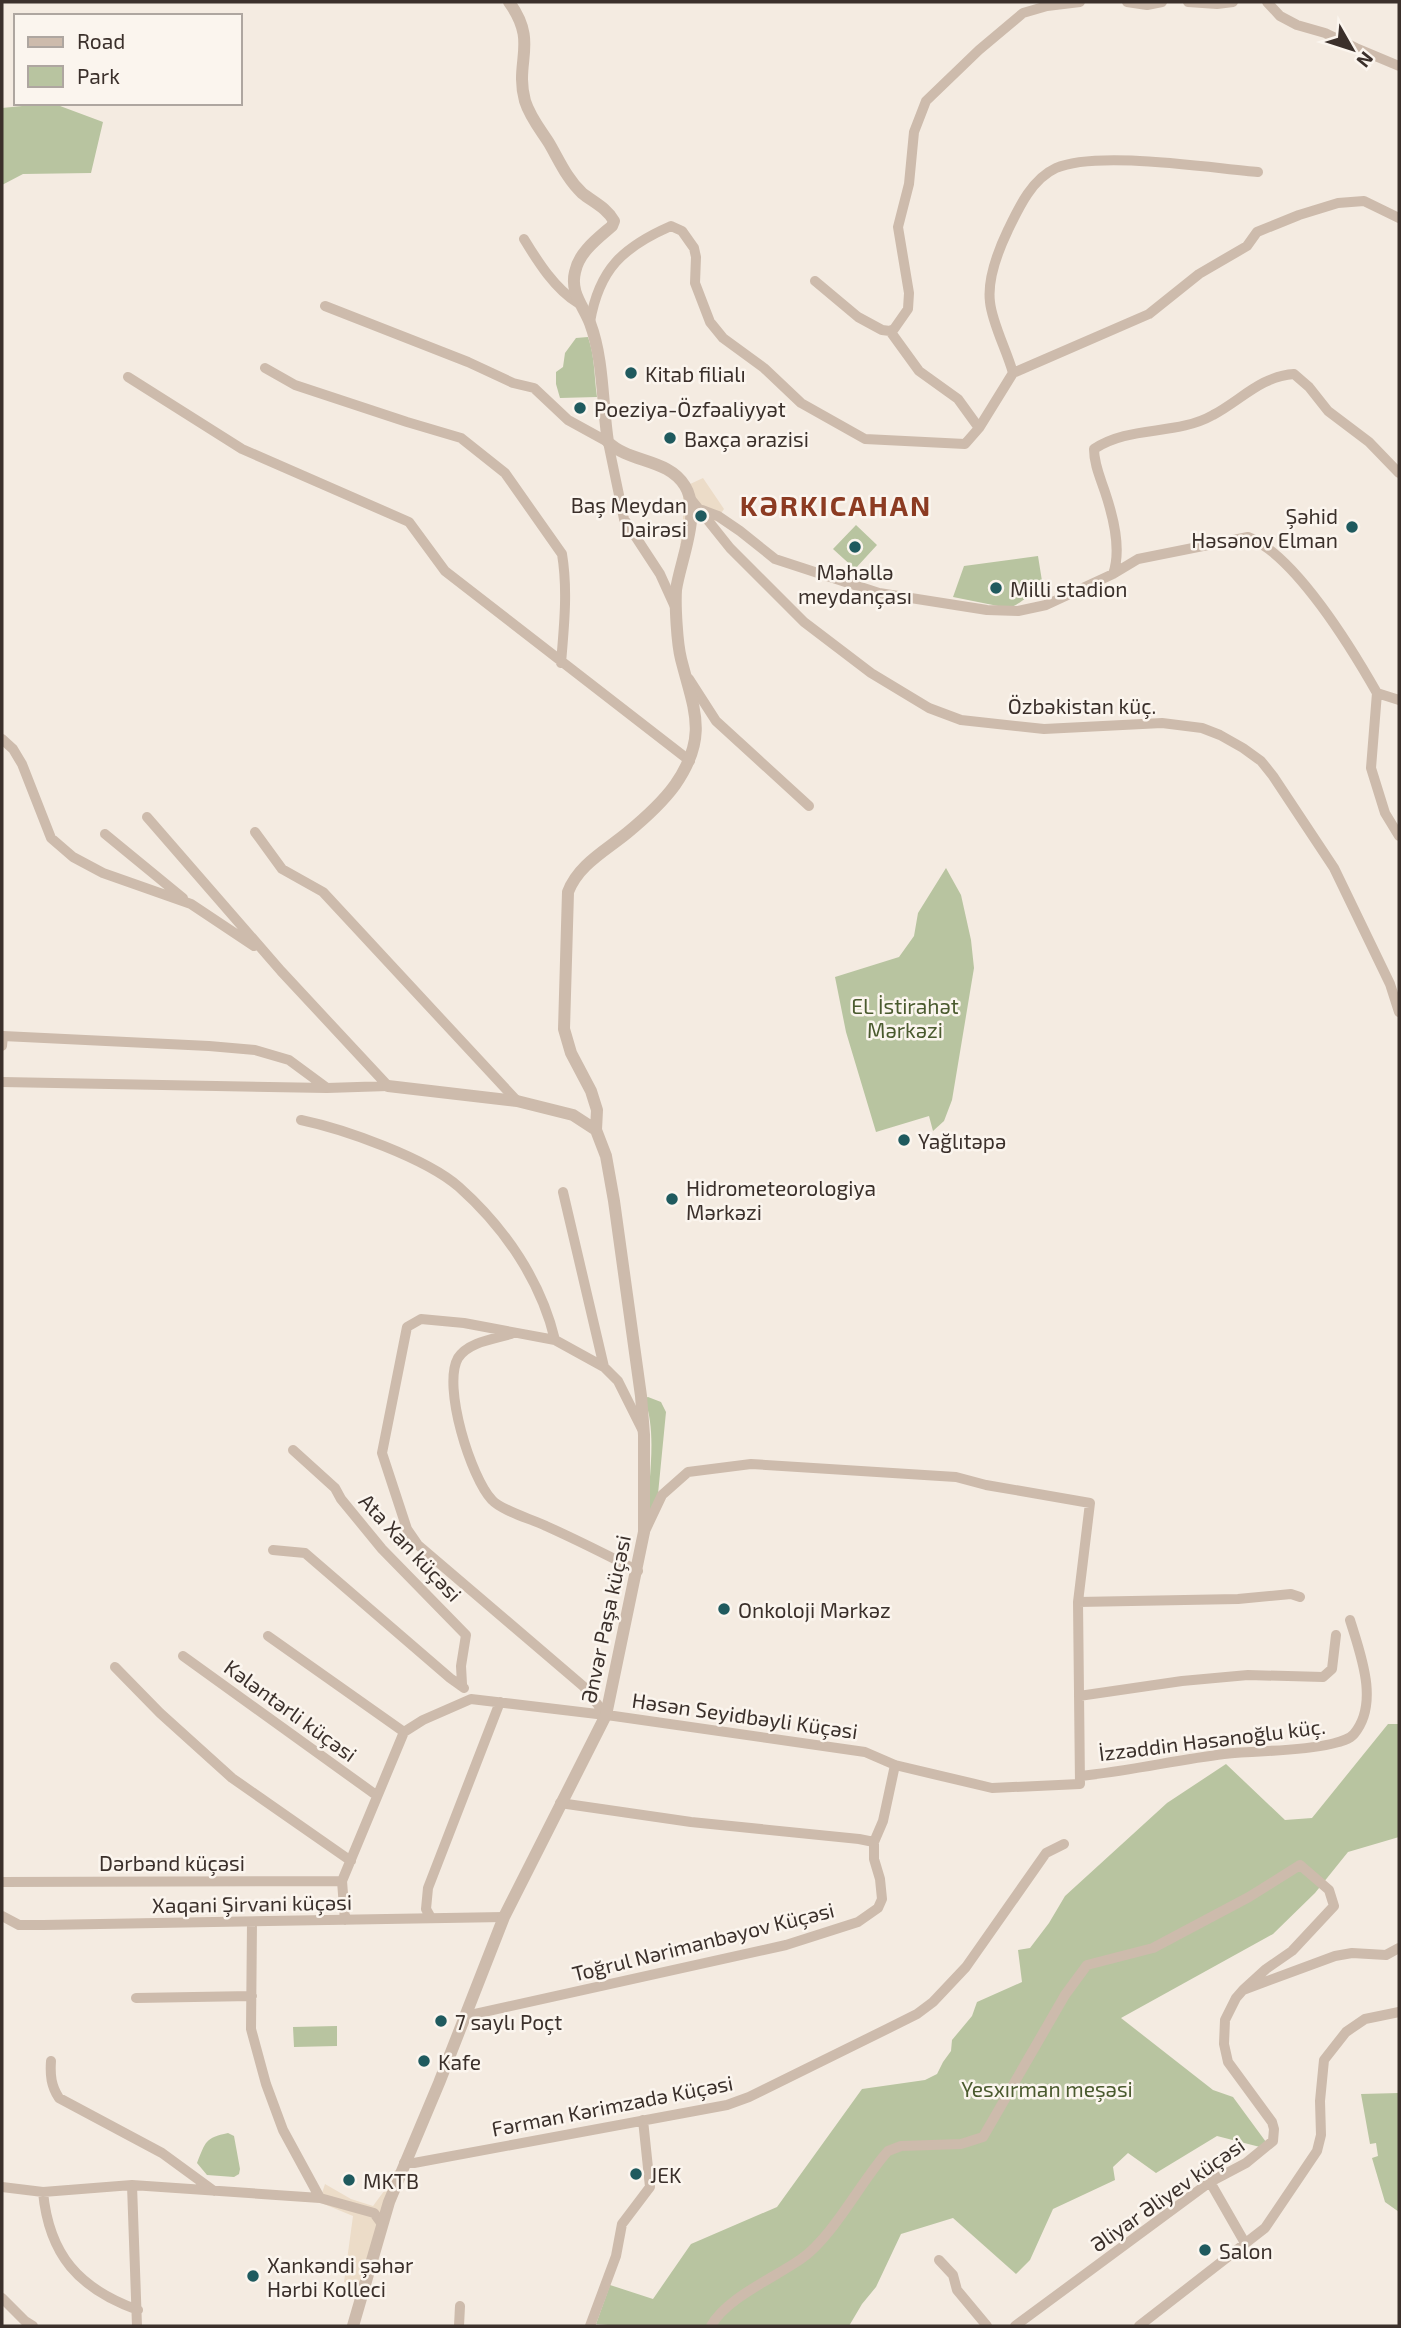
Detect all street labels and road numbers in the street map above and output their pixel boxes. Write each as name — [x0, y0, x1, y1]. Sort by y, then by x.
street label: Özbəkistan küç. — [1008, 693, 1156, 720]
street label: Ata Xan küçəsi — [353, 1488, 467, 1607]
street label: Ənvər Paşa küçəsi — [575, 1533, 637, 1706]
street label: Kələntərli küçəsi — [219, 1654, 362, 1768]
street label: Həsən Seyidbəyli Küçəsi — [630, 1687, 859, 1745]
street label: İzzəddin Həsənoğlu küç. — [1097, 1713, 1327, 1767]
street label: Dərbənd küçəsi — [99, 1850, 245, 1877]
street label: Xaqani Şirvani küçəsi — [152, 1889, 352, 1919]
street label: Toğrul Nərimanbəyov Küçəsi — [569, 1896, 837, 1988]
street label: Fərman Kərimzadə Küçəsi — [489, 2069, 735, 2143]
street label: Əliyar Əliyev küçəsi — [1085, 2131, 1250, 2258]

